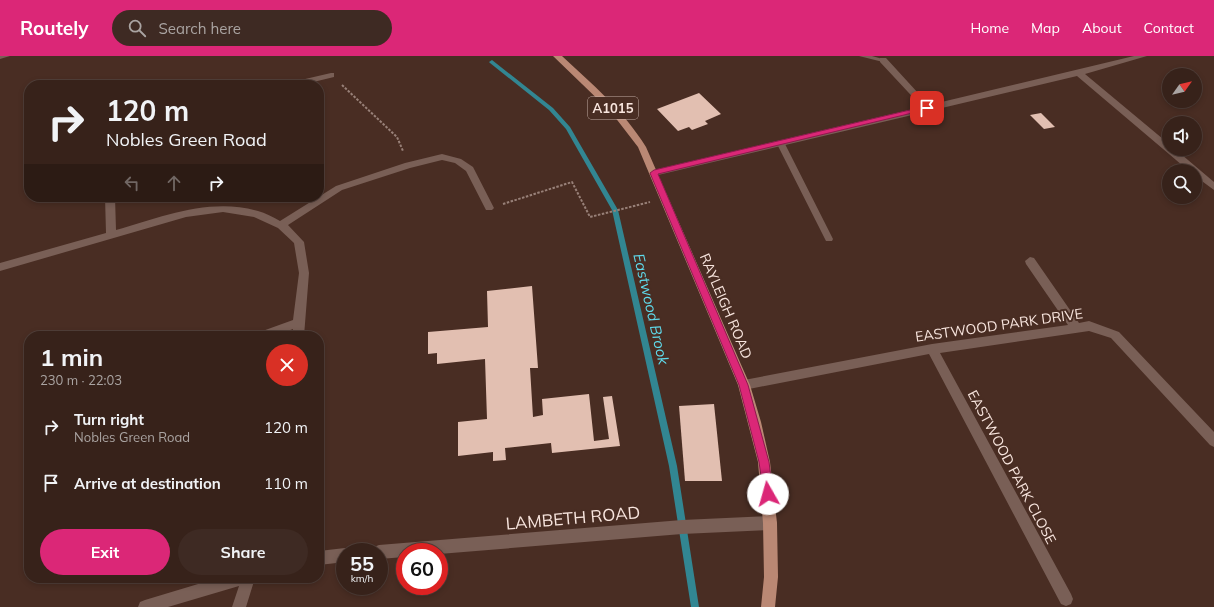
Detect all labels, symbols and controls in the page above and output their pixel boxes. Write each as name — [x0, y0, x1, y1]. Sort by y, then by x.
search box — [112, 10, 392, 46]
text: Routely — [20, 16, 88, 40]
icon: search — [126, 17, 148, 39]
text: Search here — [158, 19, 241, 38]
text: Home — [970, 19, 1009, 37]
text: Map — [1031, 19, 1060, 37]
text: About — [1082, 19, 1122, 37]
text: Contact — [1144, 19, 1194, 37]
north arrow — [1162, 68, 1202, 108]
map controls — [1162, 68, 1202, 204]
pin — [910, 91, 944, 125]
text: 120 m — [106, 93, 189, 128]
icon: right — [40, 96, 92, 148]
road number: A1015 — [588, 97, 638, 119]
icon: arrive — [916, 97, 938, 119]
button: sound — [1162, 116, 1202, 156]
text: Nobles Green Road — [106, 128, 267, 151]
button: search — [1162, 164, 1202, 204]
icon: left — [121, 172, 143, 194]
icon: ahead — [163, 172, 185, 194]
icon: right — [205, 172, 227, 194]
water label: Eastwood Brook — [629, 251, 674, 368]
street label: RAYLEIGH ROAD — [696, 251, 756, 361]
street label: EASTWOOD PARK DRIVE — [914, 304, 1084, 346]
text: 1 min — [40, 342, 103, 372]
button: close — [266, 344, 308, 386]
text: 230 m · 22:03 — [40, 372, 122, 388]
street label: EASTWOOD PARK CLOSE — [964, 387, 1060, 547]
text: Turn right — [74, 410, 144, 429]
icon: right — [40, 416, 62, 438]
text: 120 m — [264, 418, 308, 437]
text: Nobles Green Road — [74, 429, 190, 445]
icon: arrive — [40, 472, 62, 494]
position arrow — [747, 473, 789, 515]
text: Arrive at destination — [74, 474, 221, 493]
text: 110 m — [264, 474, 308, 493]
street label: LAMBETH ROAD — [505, 501, 641, 534]
button: Exit — [40, 529, 170, 575]
button: Share — [178, 529, 308, 575]
speed limit sign: 60 — [396, 543, 448, 595]
text: 55 — [350, 551, 374, 576]
text: km/h — [351, 572, 373, 585]

